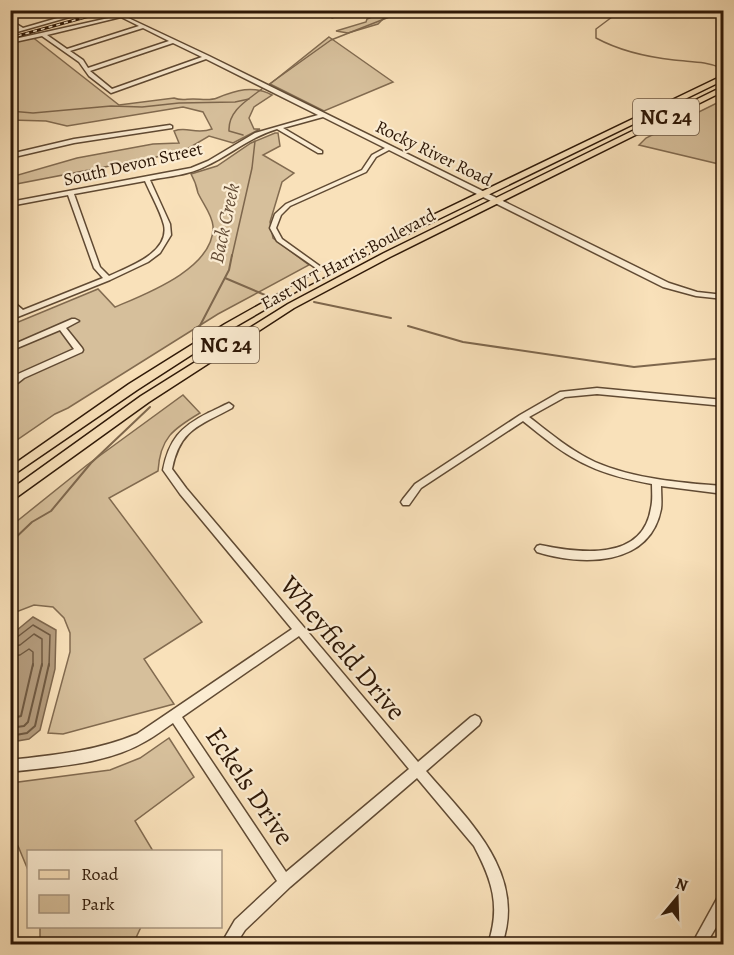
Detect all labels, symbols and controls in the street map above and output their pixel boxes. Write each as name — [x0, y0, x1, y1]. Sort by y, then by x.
road number: NC 24 — [633, 99, 699, 135]
street label: Rocky River Road — [372, 114, 497, 192]
street label: South Devon Street — [61, 136, 205, 192]
water label: Back Creek — [203, 180, 246, 266]
street label: East W T Harris Boulevard — [256, 203, 440, 315]
road number: NC 24 — [193, 327, 259, 363]
street label: Wheyfield Drive — [271, 567, 414, 728]
street label: Eckels Drive — [197, 720, 303, 852]
legend — [27, 850, 222, 928]
text: Road — [81, 862, 119, 886]
north arrow — [647, 868, 707, 928]
text: N — [672, 872, 691, 897]
text: Park — [81, 892, 115, 916]

